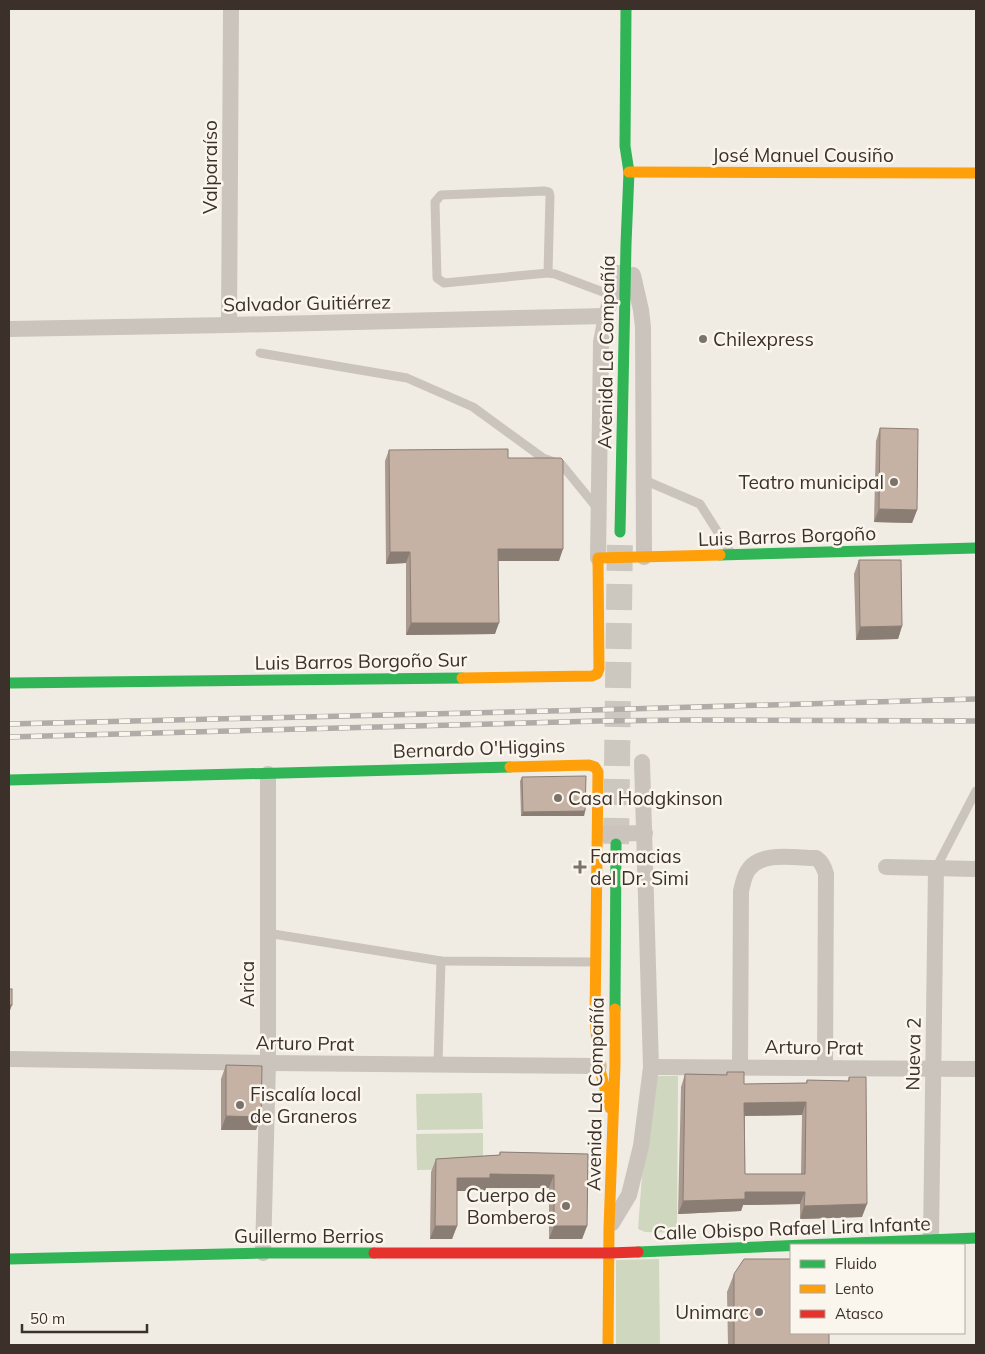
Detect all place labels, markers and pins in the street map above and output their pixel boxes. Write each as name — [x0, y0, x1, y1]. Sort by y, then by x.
place label: Chilexpress — [713, 327, 814, 351]
marker: Chilexpress — [697, 333, 709, 345]
place label: Teatro municipal — [738, 470, 884, 494]
marker: Teatro municipal — [888, 476, 900, 488]
place label: Casa Hodgkinson — [568, 786, 723, 810]
marker: Casa Hodgkinson — [552, 792, 564, 804]
place label: Farmacias del Dr. Simi — [590, 844, 689, 890]
marker: Farmacias del Dr. Simi — [574, 861, 586, 873]
place label: Fiscalía local de Graneros — [250, 1082, 361, 1128]
marker: Fiscalía local de Graneros — [234, 1099, 246, 1111]
place label: Cuerpo de Bomberos — [466, 1183, 556, 1229]
marker: Cuerpo de Bomberos — [560, 1200, 572, 1212]
place label: Unimarc — [675, 1300, 749, 1324]
marker: Unimarc — [753, 1306, 765, 1318]

